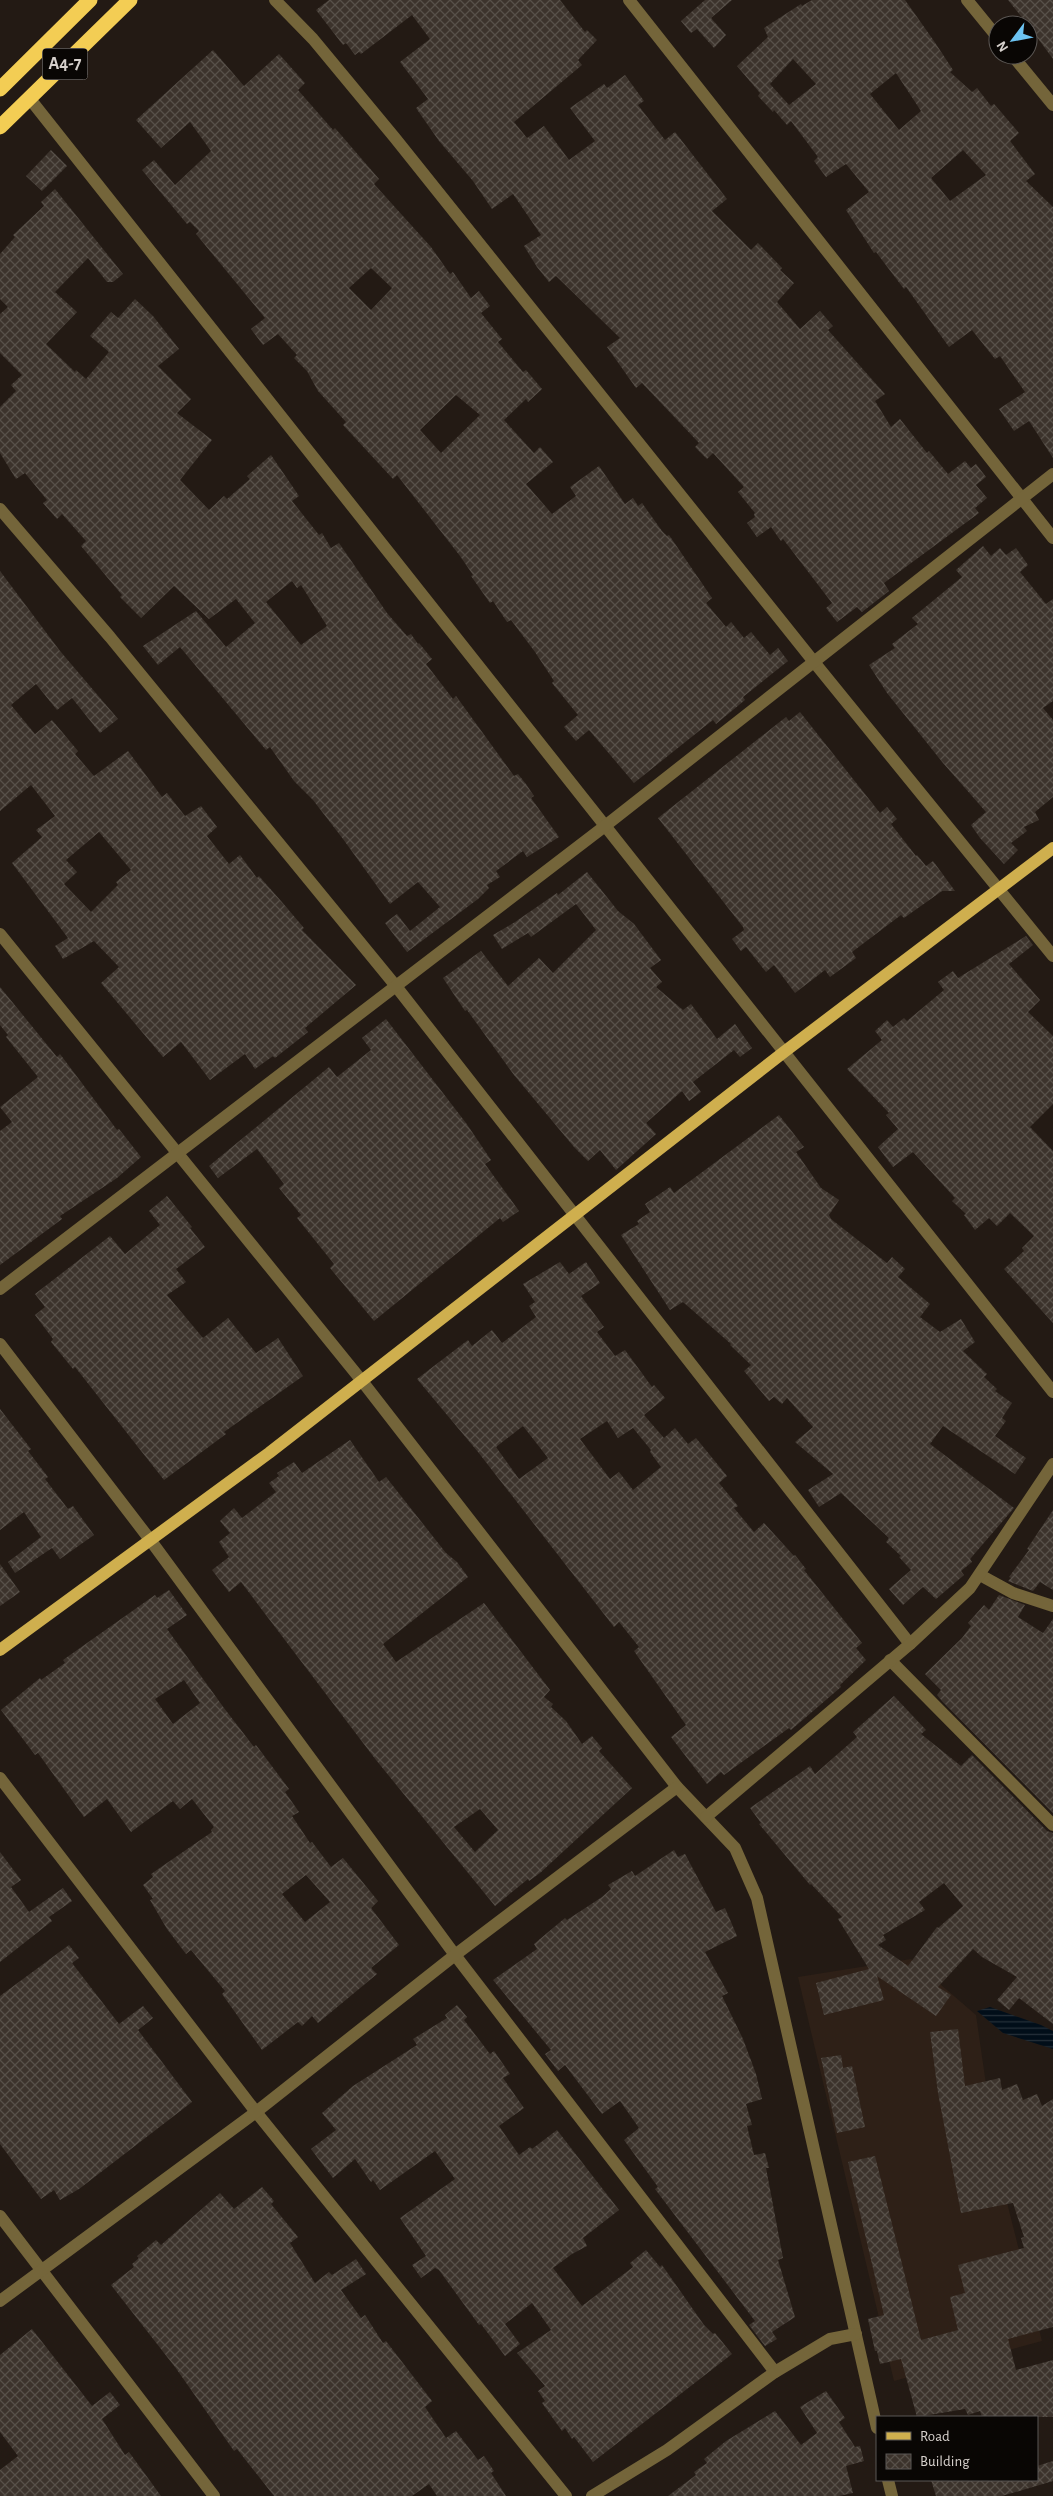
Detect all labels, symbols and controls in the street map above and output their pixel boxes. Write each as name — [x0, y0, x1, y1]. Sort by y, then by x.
north arrow — [988, 15, 1038, 65]
text: N — [994, 39, 1011, 54]
road number: A4-7 — [42, 49, 88, 80]
legend — [876, 2416, 1038, 2481]
text: Road — [920, 2429, 950, 2444]
text: Building — [920, 2454, 970, 2469]

